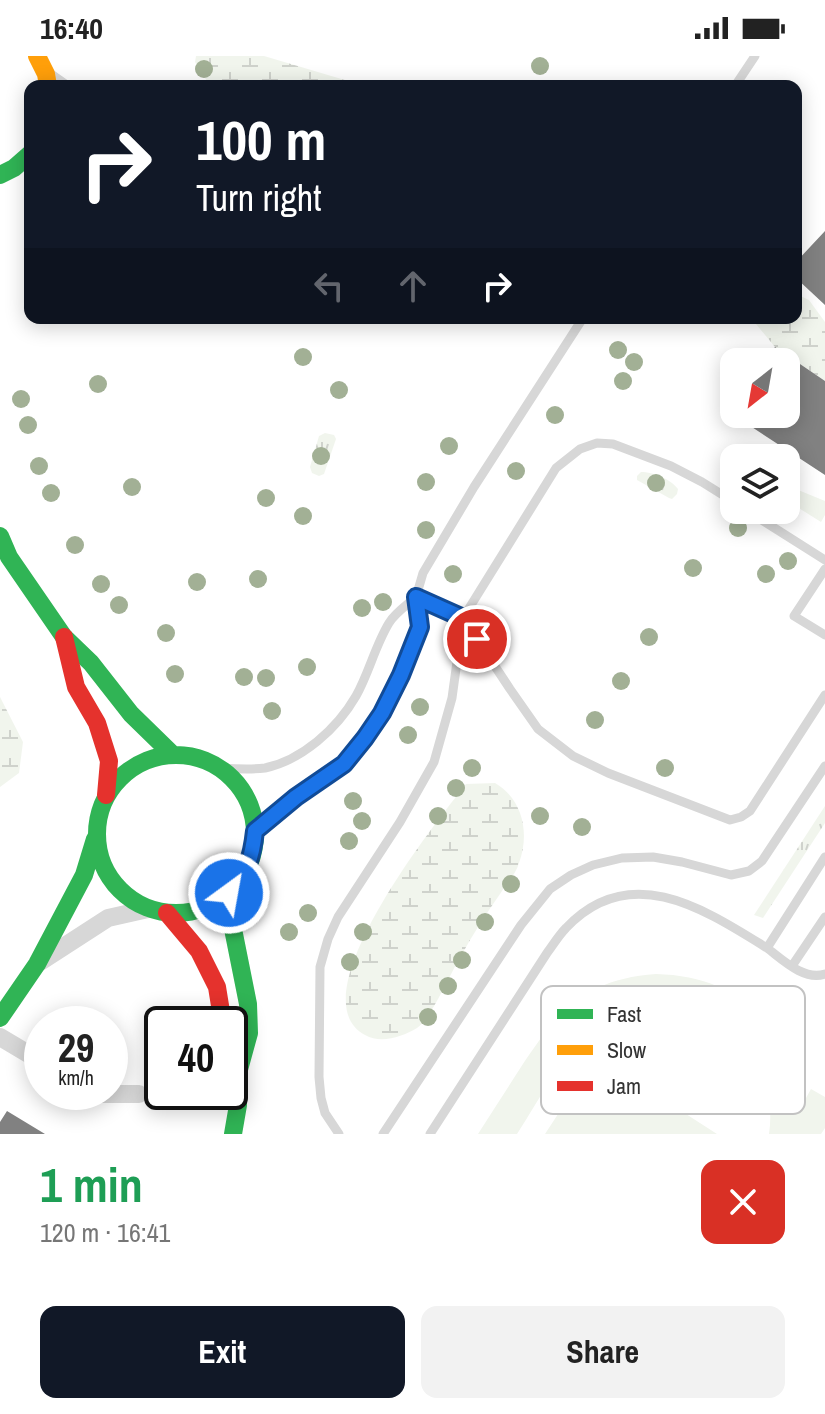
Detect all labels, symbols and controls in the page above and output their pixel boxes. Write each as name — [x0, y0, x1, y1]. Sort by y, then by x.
text: 16:40 — [40, 8, 103, 48]
text: 100 m — [196, 102, 326, 177]
icon: right — [64, 112, 168, 216]
text: Turn right — [196, 174, 321, 222]
icon: left — [307, 264, 351, 308]
icon: ahead — [391, 264, 435, 308]
icon: right — [475, 264, 519, 308]
north arrow — [720, 348, 800, 428]
map controls — [720, 348, 800, 524]
button: layers — [720, 444, 800, 524]
pin — [443, 605, 511, 673]
icon: arrive — [455, 617, 499, 661]
position arrow — [187, 851, 271, 935]
legend — [541, 986, 805, 1114]
text: Fast — [607, 999, 641, 1029]
speed limit sign: 40 — [144, 1006, 248, 1110]
text: 29 — [58, 1021, 94, 1074]
text: Slow — [607, 1035, 646, 1065]
text: km/h — [58, 1064, 94, 1091]
text: Jam — [607, 1071, 641, 1101]
text: 1 min — [40, 1152, 143, 1217]
button: close — [701, 1160, 785, 1244]
text: 120 m · 16:41 — [40, 1215, 170, 1250]
button: Exit — [40, 1306, 405, 1398]
button: Share — [421, 1306, 785, 1398]

